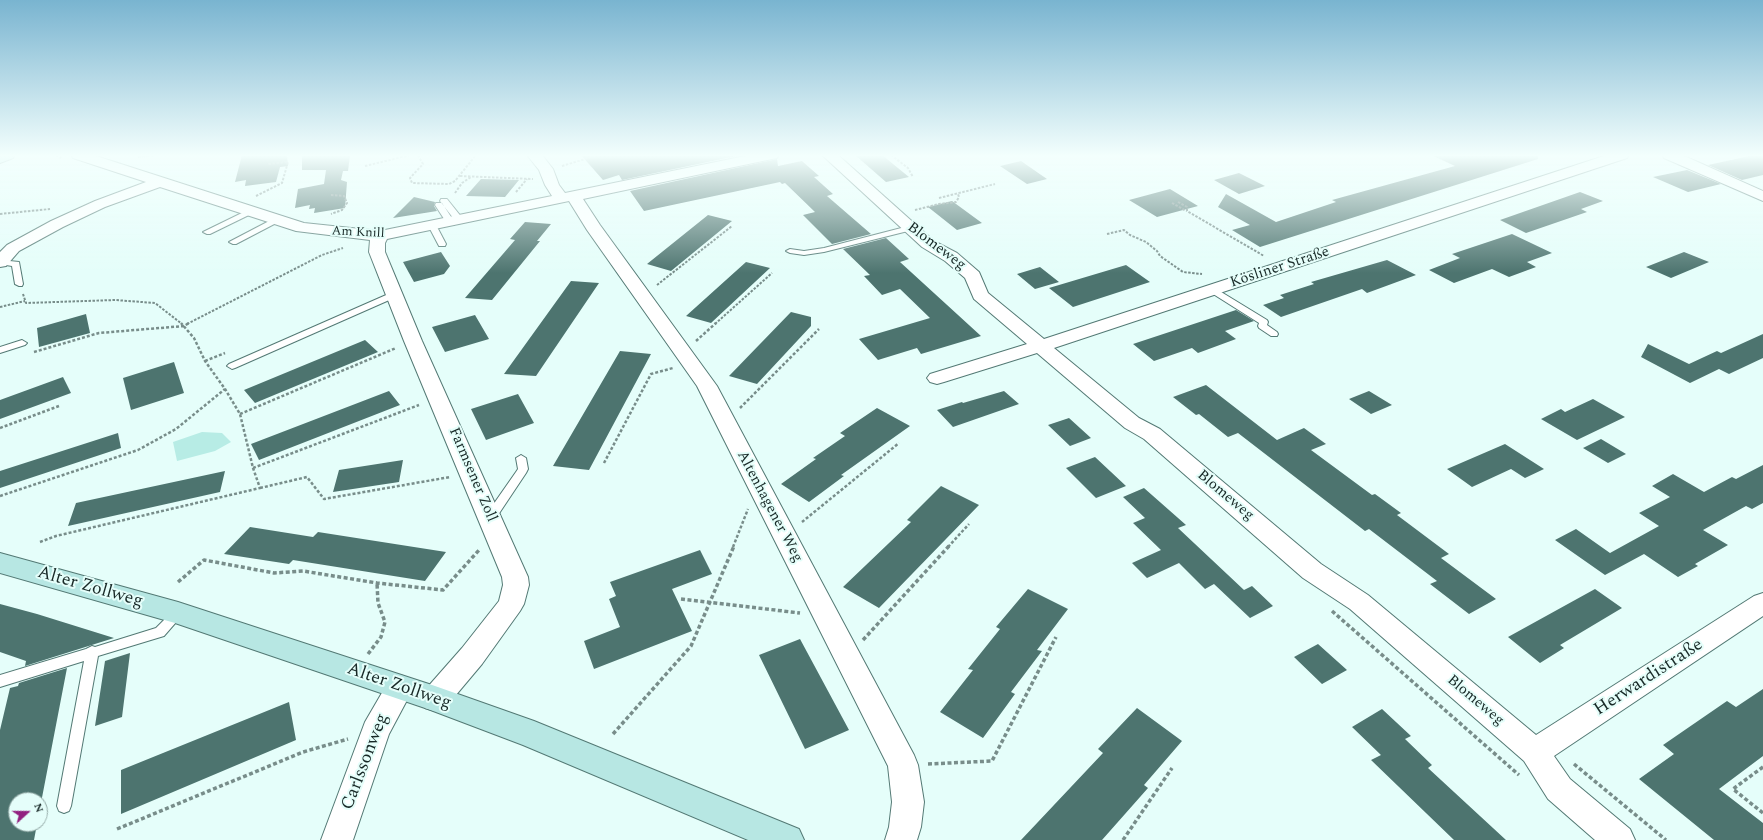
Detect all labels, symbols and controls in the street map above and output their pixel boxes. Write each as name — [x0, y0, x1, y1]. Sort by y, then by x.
street label: Blomeweg — [903, 219, 969, 275]
street label: Am Knill — [331, 224, 385, 242]
street label: Kösliner Straße — [1228, 243, 1332, 293]
street label: Farmsener Zoll — [444, 425, 500, 525]
street label: Altenhagener Weg — [732, 448, 806, 566]
street label: Blomeweg — [1193, 467, 1257, 525]
street label: Alter Zollweg — [35, 563, 145, 613]
street label: Herwardistraße — [1591, 635, 1707, 721]
street label: Alter Zollweg — [344, 659, 454, 715]
street label: Blomeweg — [1443, 672, 1507, 730]
street label: Carlssonweg — [338, 711, 394, 813]
north arrow — [8, 792, 48, 832]
text: N — [29, 801, 48, 815]

